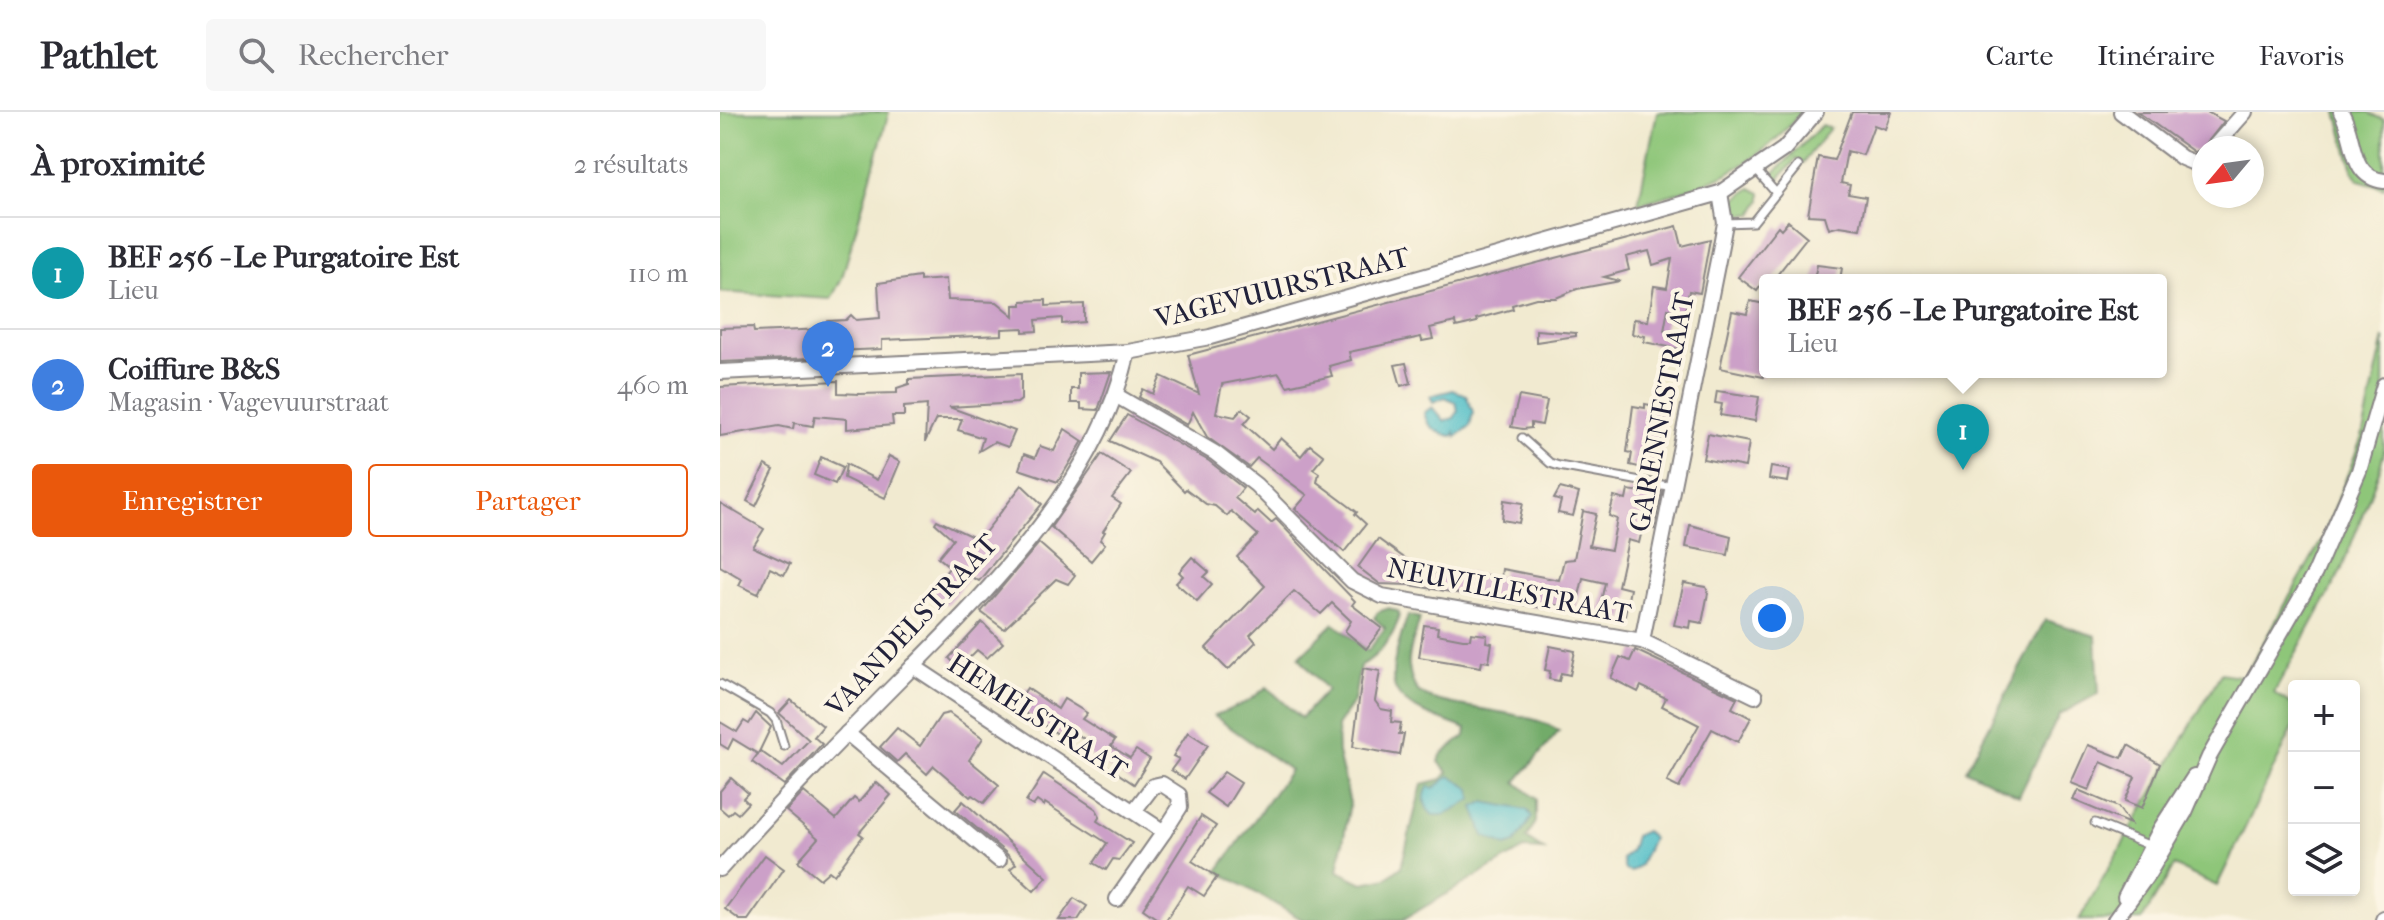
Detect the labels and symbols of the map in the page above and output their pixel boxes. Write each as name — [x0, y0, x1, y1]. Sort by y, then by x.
north arrow — [2192, 136, 2264, 208]
street label: VAGEVUURSTRAAT — [1151, 240, 1414, 335]
street label: GARENNESTRAAT — [1622, 289, 1701, 535]
pin: 2 — [802, 321, 854, 387]
pin: 1 — [1937, 404, 1989, 470]
street label: VAANDELSTRAAT — [818, 527, 1005, 724]
street label: NEUVILLESTRAAT — [1384, 551, 1635, 631]
your location — [1752, 598, 1792, 638]
street label: HEMELSTRAAT — [942, 646, 1134, 787]

